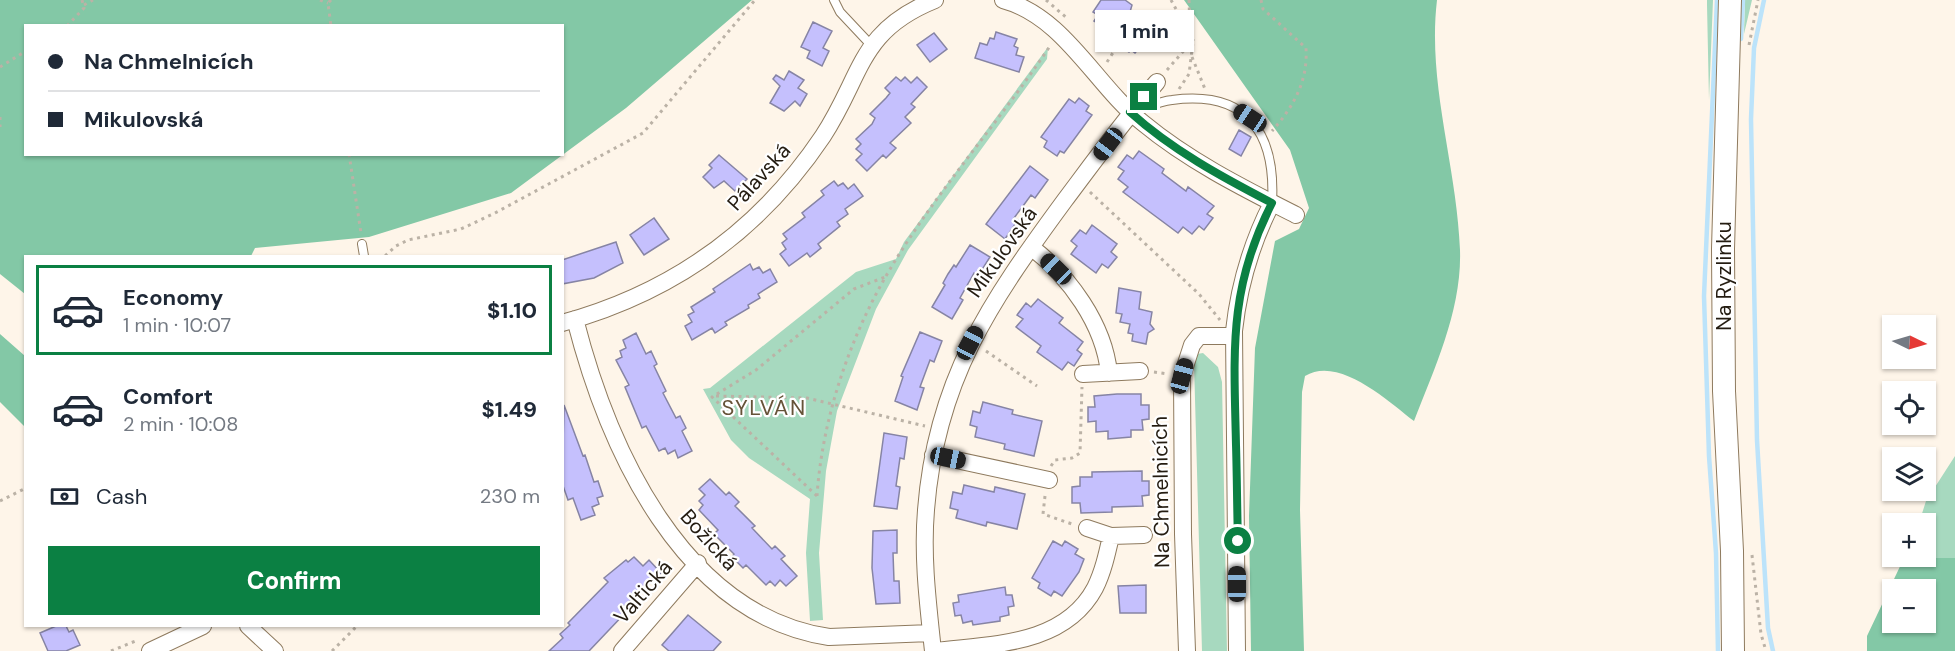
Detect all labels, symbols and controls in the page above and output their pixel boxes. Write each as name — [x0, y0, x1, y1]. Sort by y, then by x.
callout: 1 min — [1094, 10, 1194, 52]
text: 1 min — [1120, 18, 1169, 44]
text: Na Chmelnicích — [84, 47, 254, 76]
route end — [1130, 83, 1157, 110]
car — [1230, 101, 1270, 135]
text: Mikulovská — [84, 105, 204, 134]
car — [1090, 124, 1126, 164]
street label: Pálavská — [721, 137, 797, 217]
street label: Mikulovská — [960, 201, 1044, 303]
street label: Na Ryzlinku — [1710, 221, 1738, 331]
car — [1037, 250, 1075, 288]
icon: car — [51, 283, 105, 337]
text: Economy — [123, 283, 223, 312]
text: $1.10 — [487, 296, 537, 325]
text: 1 min · 10:07 — [123, 312, 231, 338]
north arrow — [1882, 315, 1936, 369]
map controls — [1882, 315, 1936, 633]
car — [954, 323, 986, 363]
car — [1169, 356, 1195, 396]
button: locate — [1882, 381, 1936, 435]
icon: car — [51, 382, 105, 436]
text: Comfort — [123, 382, 213, 411]
district label: SYLVÁN — [721, 393, 807, 422]
text: $1.49 — [481, 395, 537, 424]
text: 2 min · 10:08 — [123, 411, 238, 437]
street label: Na Chmelnicích — [1146, 416, 1176, 568]
car — [929, 445, 967, 471]
button: layers — [1882, 447, 1936, 501]
icon: cash — [48, 480, 81, 513]
text: Cash — [96, 482, 147, 511]
text: 230 m — [480, 483, 540, 509]
street label: Božická — [674, 503, 744, 577]
button: + — [1882, 513, 1936, 567]
route start — [1224, 527, 1251, 554]
button: Confirm — [48, 546, 540, 615]
street label: Valtická — [607, 554, 679, 630]
car — [1228, 566, 1246, 602]
button: − — [1882, 579, 1936, 633]

